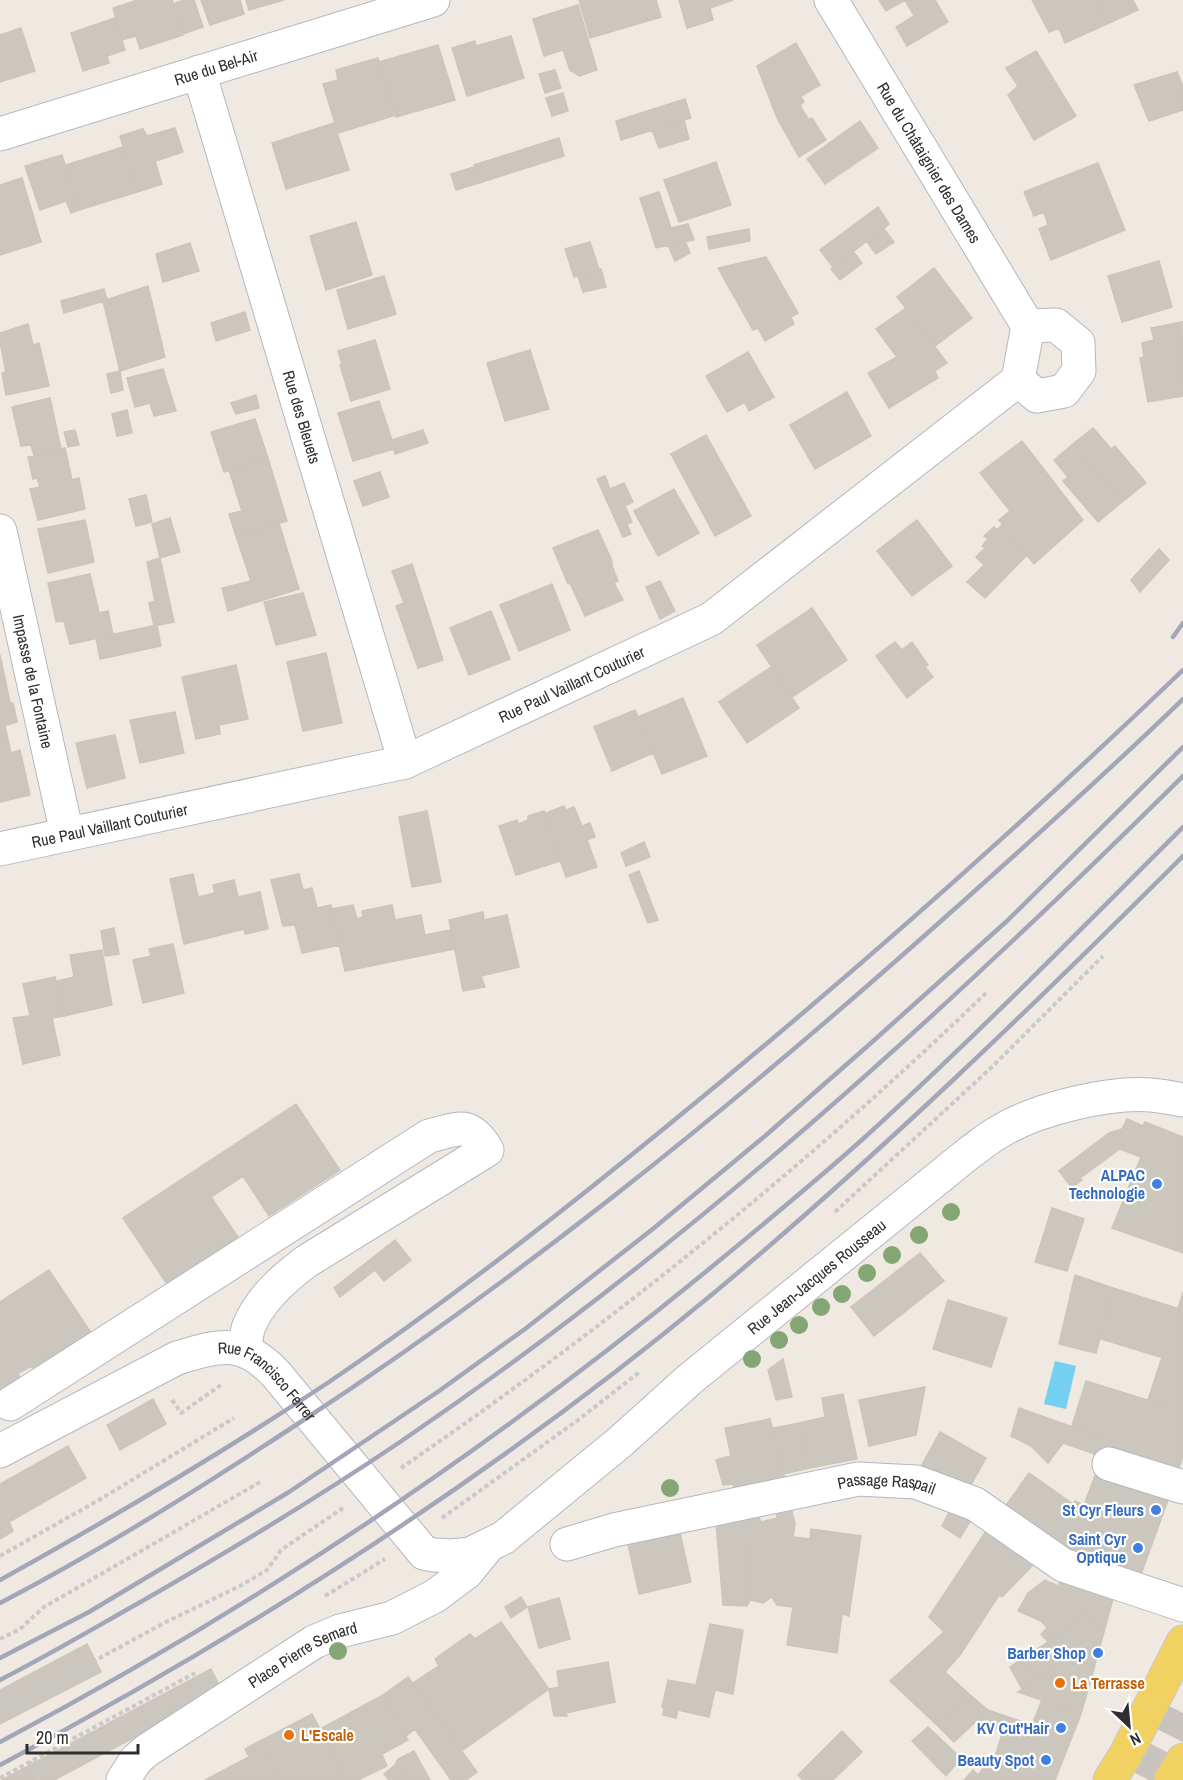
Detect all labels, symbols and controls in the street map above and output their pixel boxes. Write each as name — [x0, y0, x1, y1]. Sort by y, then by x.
street label: Rue du Bel-Air — [172, 44, 261, 90]
street label: Rue du Châtaignier des Dames — [872, 78, 986, 247]
street label: Rue des Bleuets — [278, 368, 326, 466]
street label: Impasse de la Fontaine — [8, 612, 59, 750]
street label: Rue Paul Vaillant Couturier — [495, 640, 649, 728]
street label: Rue Paul Vaillant Couturier — [30, 798, 190, 853]
place label: ALPAC Technologie — [1069, 1164, 1145, 1204]
marker: ALPAC Technologie — [1150, 1177, 1164, 1191]
street label: Rue Jean-Jacques Rousseau — [743, 1214, 890, 1339]
street label: Rue Francisco Ferrer — [217, 1336, 322, 1426]
street label: Passage Raspail — [835, 1468, 939, 1499]
place label: St Cyr Fleurs — [1062, 1499, 1144, 1521]
marker: St Cyr Fleurs — [1149, 1503, 1163, 1517]
place label: Saint Cyr Optique — [1068, 1528, 1127, 1568]
marker: Saint Cyr Optique — [1131, 1541, 1145, 1555]
street label: Place Pierre Semard — [244, 1616, 359, 1693]
place label: Barber Shop — [1007, 1642, 1086, 1664]
marker: Barber Shop — [1091, 1646, 1105, 1660]
place label: La Terrasse — [1072, 1672, 1145, 1694]
marker: La Terrasse — [1053, 1676, 1067, 1690]
north arrow — [1099, 1696, 1159, 1756]
scale bar — [27, 1717, 138, 1755]
place label: KV Cut'Hair — [977, 1717, 1050, 1739]
marker: KV Cut'Hair — [1054, 1721, 1068, 1735]
place label: L'Escale — [301, 1724, 354, 1746]
text: 20 m — [36, 1725, 69, 1750]
marker: L'Escale — [282, 1728, 296, 1742]
text: N — [1126, 1728, 1145, 1751]
place label: Beauty Spot — [957, 1749, 1035, 1771]
marker: Beauty Spot — [1039, 1753, 1053, 1767]

